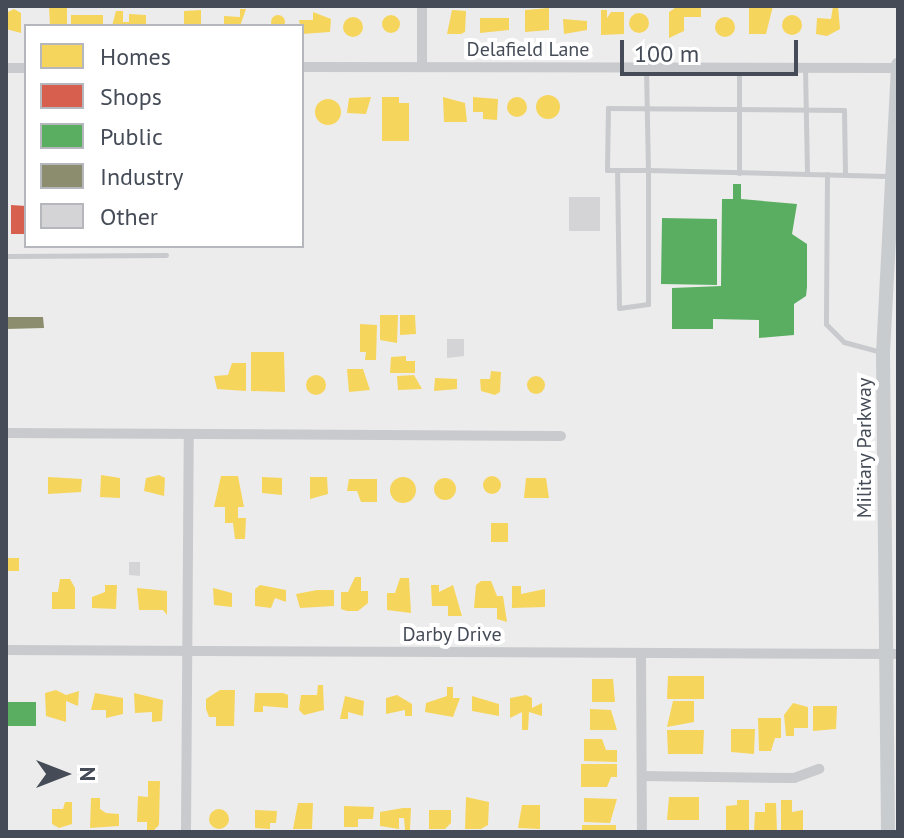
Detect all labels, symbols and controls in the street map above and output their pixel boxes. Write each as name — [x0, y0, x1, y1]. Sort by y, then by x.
legend — [24, 24, 304, 248]
scale bar — [624, 24, 802, 74]
street label: Delafield Lane — [467, 37, 589, 61]
text: 100 m — [634, 38, 699, 69]
text: Homes — [100, 41, 171, 72]
text: Shops — [100, 81, 162, 112]
text: Public — [100, 121, 163, 152]
text: Industry — [100, 161, 184, 192]
text: Other — [100, 201, 158, 232]
street label: Military Parkway — [852, 377, 876, 519]
street label: Darby Drive — [402, 622, 502, 646]
north arrow — [24, 734, 104, 814]
text: N — [74, 767, 102, 781]

